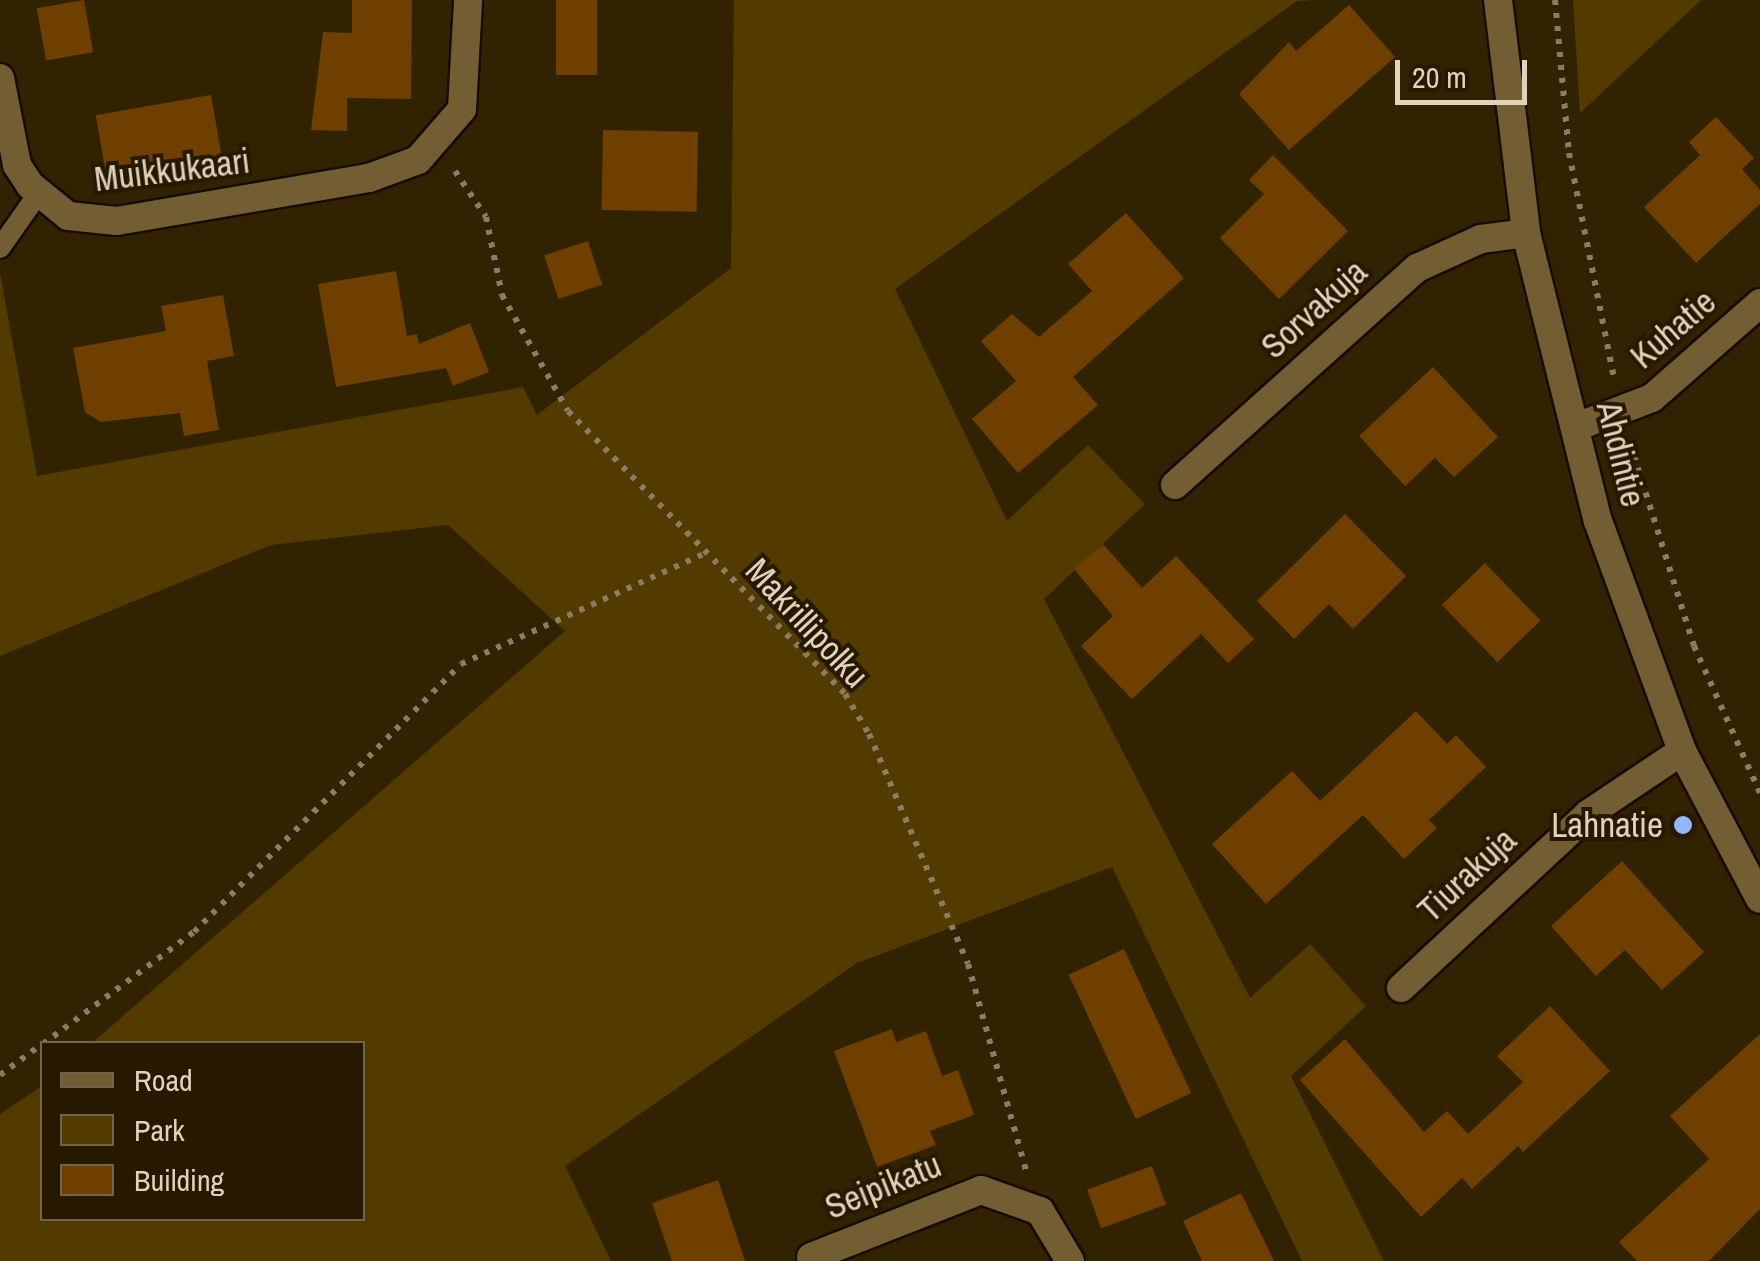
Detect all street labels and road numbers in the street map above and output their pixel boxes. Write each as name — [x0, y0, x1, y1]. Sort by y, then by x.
street label: Muikkukaari — [92, 140, 252, 200]
street label: Sorvakuja — [1253, 251, 1375, 367]
street label: Kuhatie — [1622, 281, 1724, 377]
street label: Ahdintie — [1588, 397, 1654, 511]
street label: Makrillipolku — [737, 550, 877, 696]
street label: Tiurakuja — [1409, 819, 1525, 931]
street label: Seipikatu — [819, 1144, 947, 1228]

